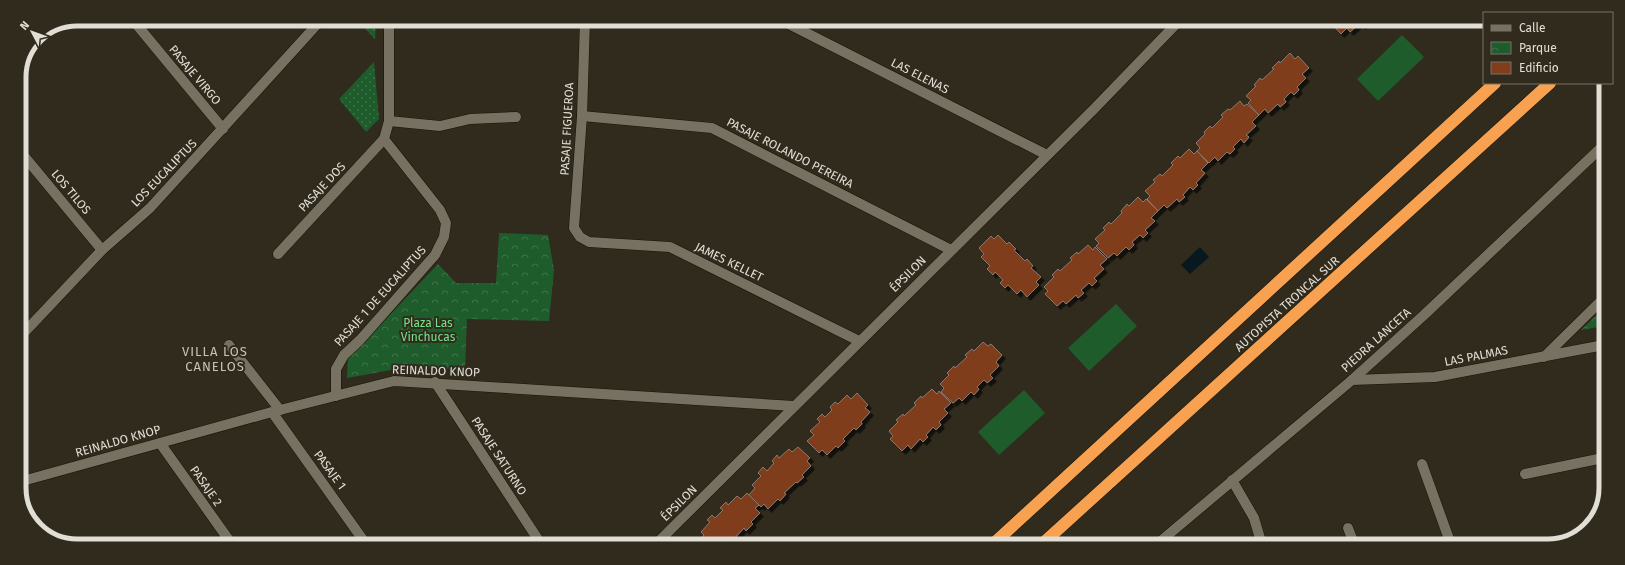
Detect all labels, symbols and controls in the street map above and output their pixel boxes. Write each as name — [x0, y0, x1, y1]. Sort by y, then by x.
north arrow — [12, 12, 52, 52]
legend — [1483, 12, 1613, 84]
text: N — [18, 19, 32, 33]
text: Calle — [1519, 21, 1546, 35]
text: Parque — [1519, 41, 1557, 55]
street label: PASAJE VIRGO — [166, 43, 224, 107]
street label: LAS ELENAS — [889, 55, 952, 97]
text: Edificio — [1519, 61, 1559, 75]
street label: PASAJE FIGUEROA — [558, 82, 576, 176]
street label: PASAJE ROLANDO PEREIRA — [724, 115, 856, 191]
street label: LOS EUCALIPTUS — [128, 136, 200, 210]
street label: PASAJE DOS — [296, 159, 349, 215]
street label: LOS TILOS — [48, 167, 94, 217]
street label: JAMES KELLET — [693, 239, 766, 285]
street label: PASAJE 1 DE EUCALIPTUS — [331, 243, 429, 349]
street label: ÉPSILON — [886, 252, 929, 295]
street label: AUTOPISTA TRONCAL SUR — [1232, 253, 1342, 355]
street label: PIEDRA LANCETA — [1338, 305, 1414, 375]
park label: Plaza Las Vinchucas — [401, 316, 456, 344]
street label: LAS PALMAS — [1443, 343, 1509, 369]
district label: VILLA LOS CANELOS — [182, 344, 248, 374]
street label: REINALDO KNOP — [392, 362, 480, 380]
street label: PASAJE SATURNO — [469, 414, 529, 498]
street label: REINALDO KNOP — [74, 422, 162, 460]
street label: PASAJE 1 — [311, 448, 349, 492]
street label: PASAJE 2 — [187, 463, 225, 509]
street label: ÉPSILON — [657, 481, 700, 524]

